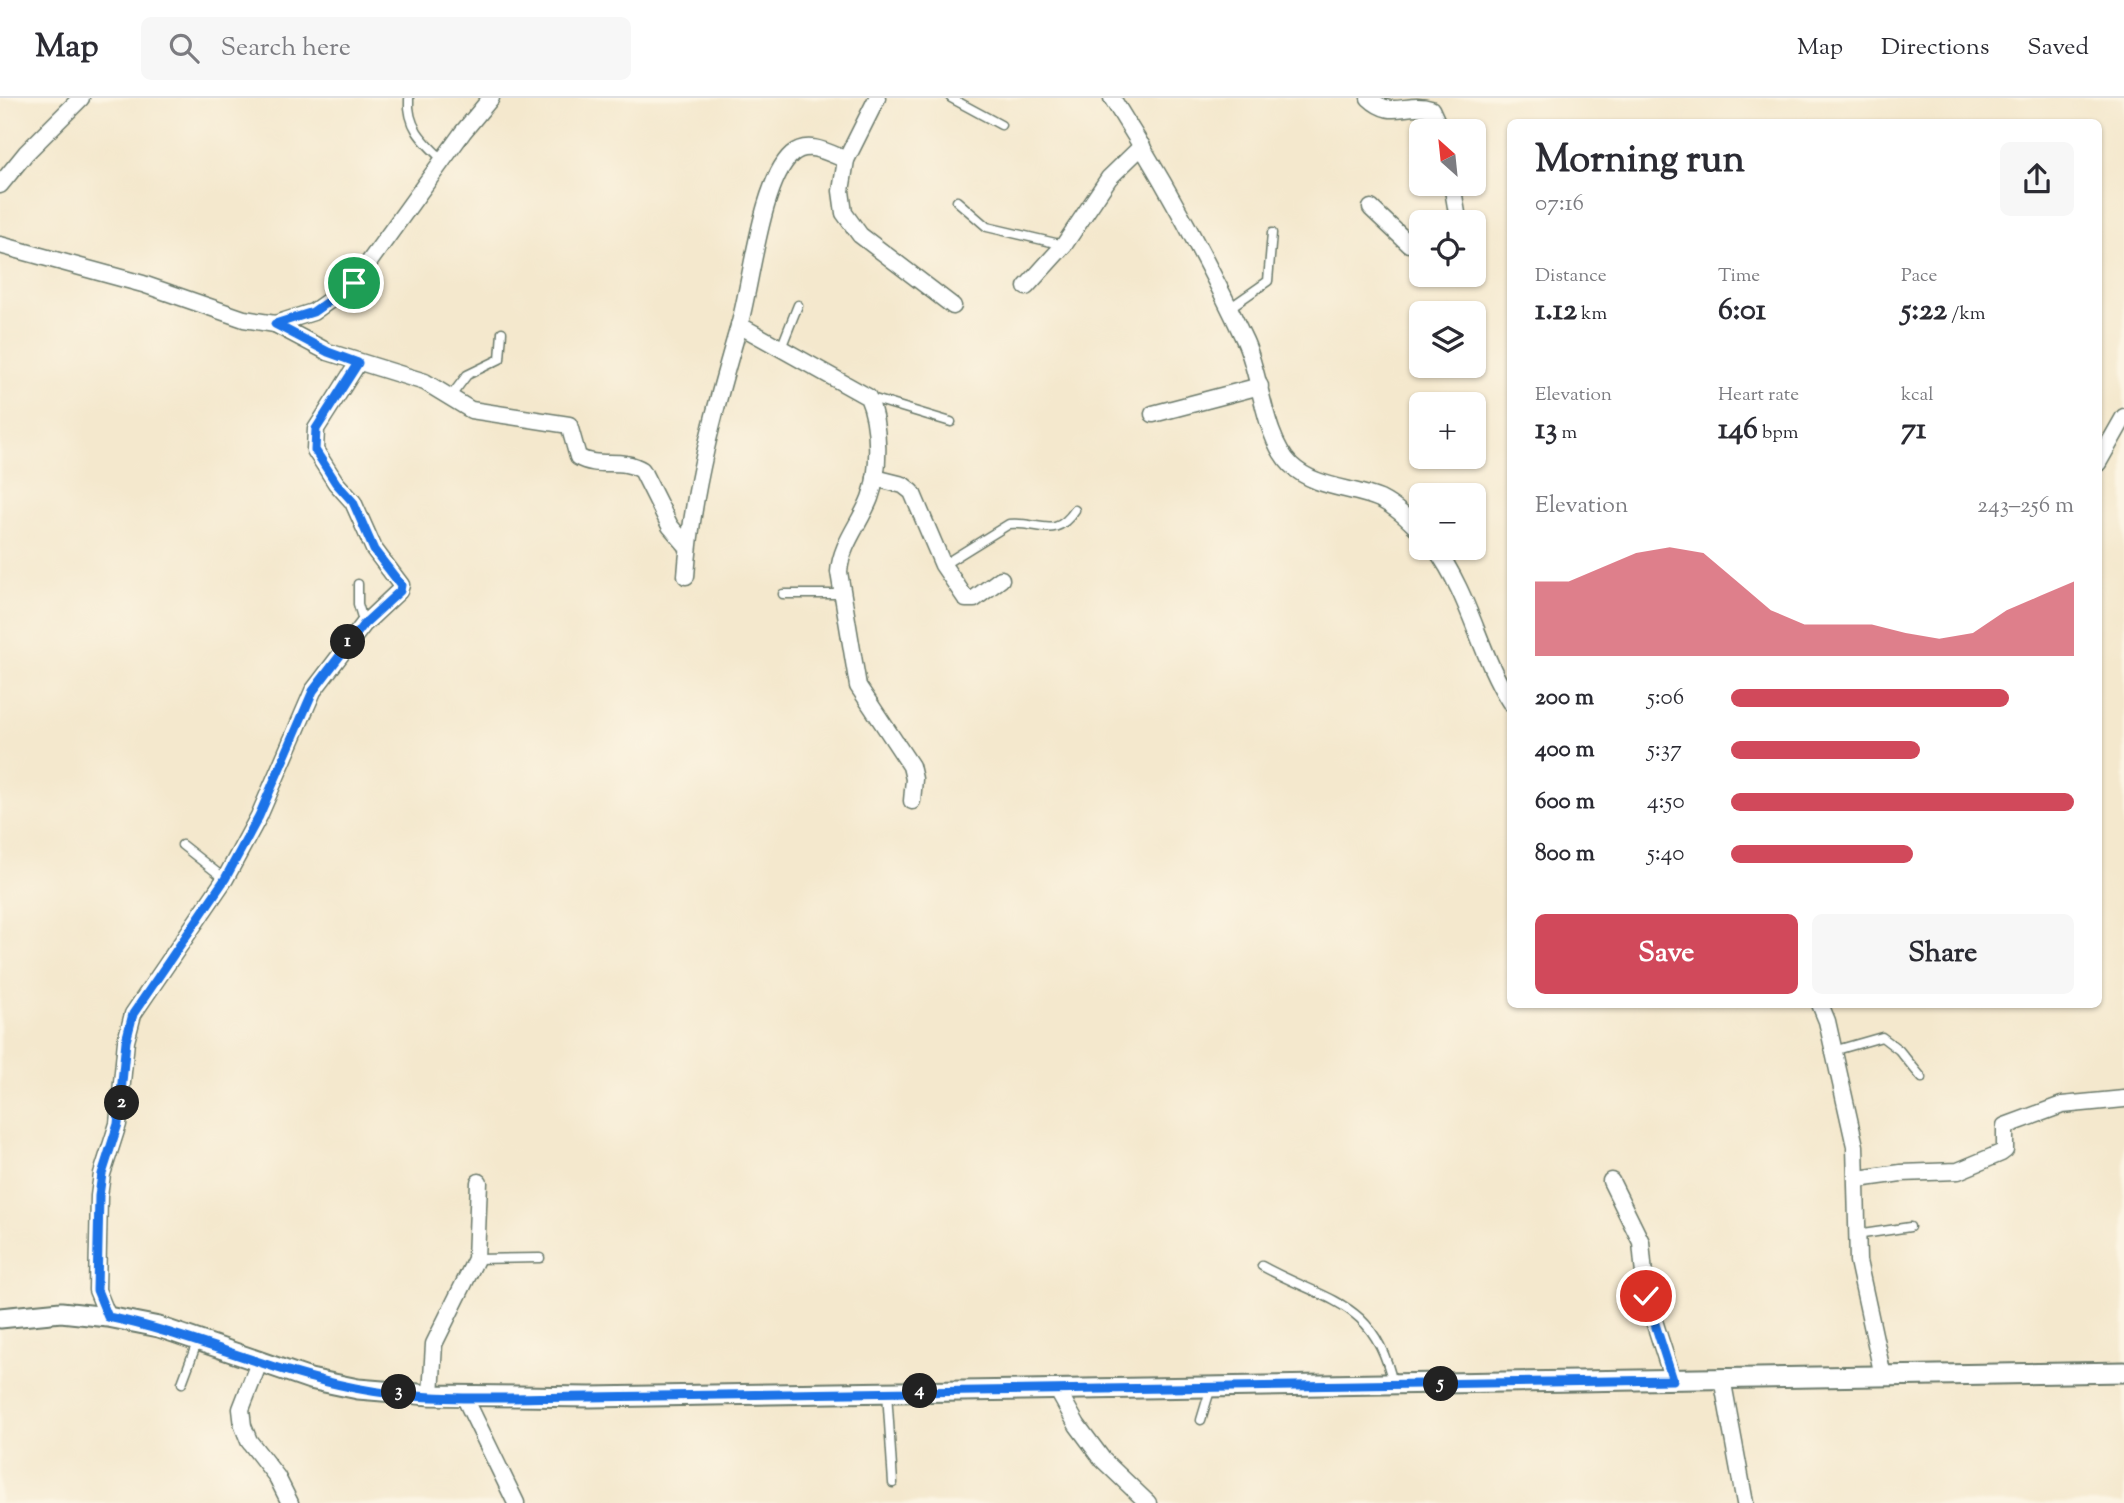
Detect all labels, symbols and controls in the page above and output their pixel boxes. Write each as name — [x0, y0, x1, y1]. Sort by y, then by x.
search box — [141, 17, 631, 80]
text: Map — [35, 24, 99, 72]
icon: search — [165, 29, 203, 67]
text: Search here — [221, 30, 351, 67]
text: Map — [1797, 31, 1843, 65]
text: Directions — [1881, 31, 1989, 65]
text: Saved — [2027, 31, 2089, 65]
north arrow — [1409, 119, 1486, 196]
map controls — [1409, 119, 1486, 560]
text: Morning run — [1535, 135, 1745, 189]
button: share — [2000, 142, 2074, 216]
text: 07:16 — [1535, 188, 1584, 221]
button: locate — [1409, 210, 1486, 287]
pin — [324, 253, 384, 313]
text: Distance — [1535, 263, 1607, 290]
text: Time — [1718, 263, 1760, 290]
text: Pace — [1901, 263, 1937, 290]
icon: arrive — [335, 264, 373, 302]
text: 1.12 — [1535, 290, 1577, 333]
text: 6:01 — [1718, 290, 1766, 333]
text: 5:22 — [1901, 290, 1947, 333]
button: layers — [1409, 301, 1486, 378]
text: km — [1577, 301, 1607, 328]
text: /km — [1947, 301, 1986, 328]
text: Elevation — [1535, 382, 1612, 409]
text: Heart rate — [1718, 382, 1799, 409]
text: kcal — [1901, 382, 1934, 409]
button: + — [1409, 392, 1486, 469]
text: 13 — [1535, 409, 1557, 452]
text: 146 — [1718, 409, 1758, 452]
text: 71 — [1901, 409, 1926, 452]
text: m — [1557, 420, 1577, 447]
text: bpm — [1758, 420, 1798, 447]
button: − — [1409, 483, 1486, 560]
text: Elevation — [1535, 490, 1628, 523]
text: 243–256 m — [1977, 490, 2074, 523]
pin: 1 — [330, 624, 366, 660]
text: 1 — [344, 628, 351, 655]
text: 200 m — [1535, 682, 1594, 715]
text: 5:06 — [1647, 682, 1684, 715]
text: 400 m — [1535, 734, 1595, 767]
text: 5:37 — [1647, 734, 1682, 767]
text: 600 m — [1535, 786, 1595, 819]
text: 4:50 — [1647, 786, 1685, 819]
text: 800 m — [1535, 838, 1595, 871]
text: 5:40 — [1647, 838, 1684, 871]
button: Save — [1535, 914, 1798, 994]
button: Share — [1812, 914, 2074, 994]
pin: 2 — [104, 1086, 140, 1121]
text: 2 — [117, 1089, 126, 1116]
pin — [1616, 1266, 1676, 1326]
icon: check — [1627, 1277, 1665, 1315]
pin: 5 — [1424, 1366, 1458, 1402]
text: 5 — [1437, 1370, 1444, 1397]
pin: 3 — [382, 1374, 416, 1410]
pin: 4 — [902, 1374, 937, 1408]
text: 4 — [915, 1377, 924, 1404]
text: 3 — [395, 1378, 402, 1405]

